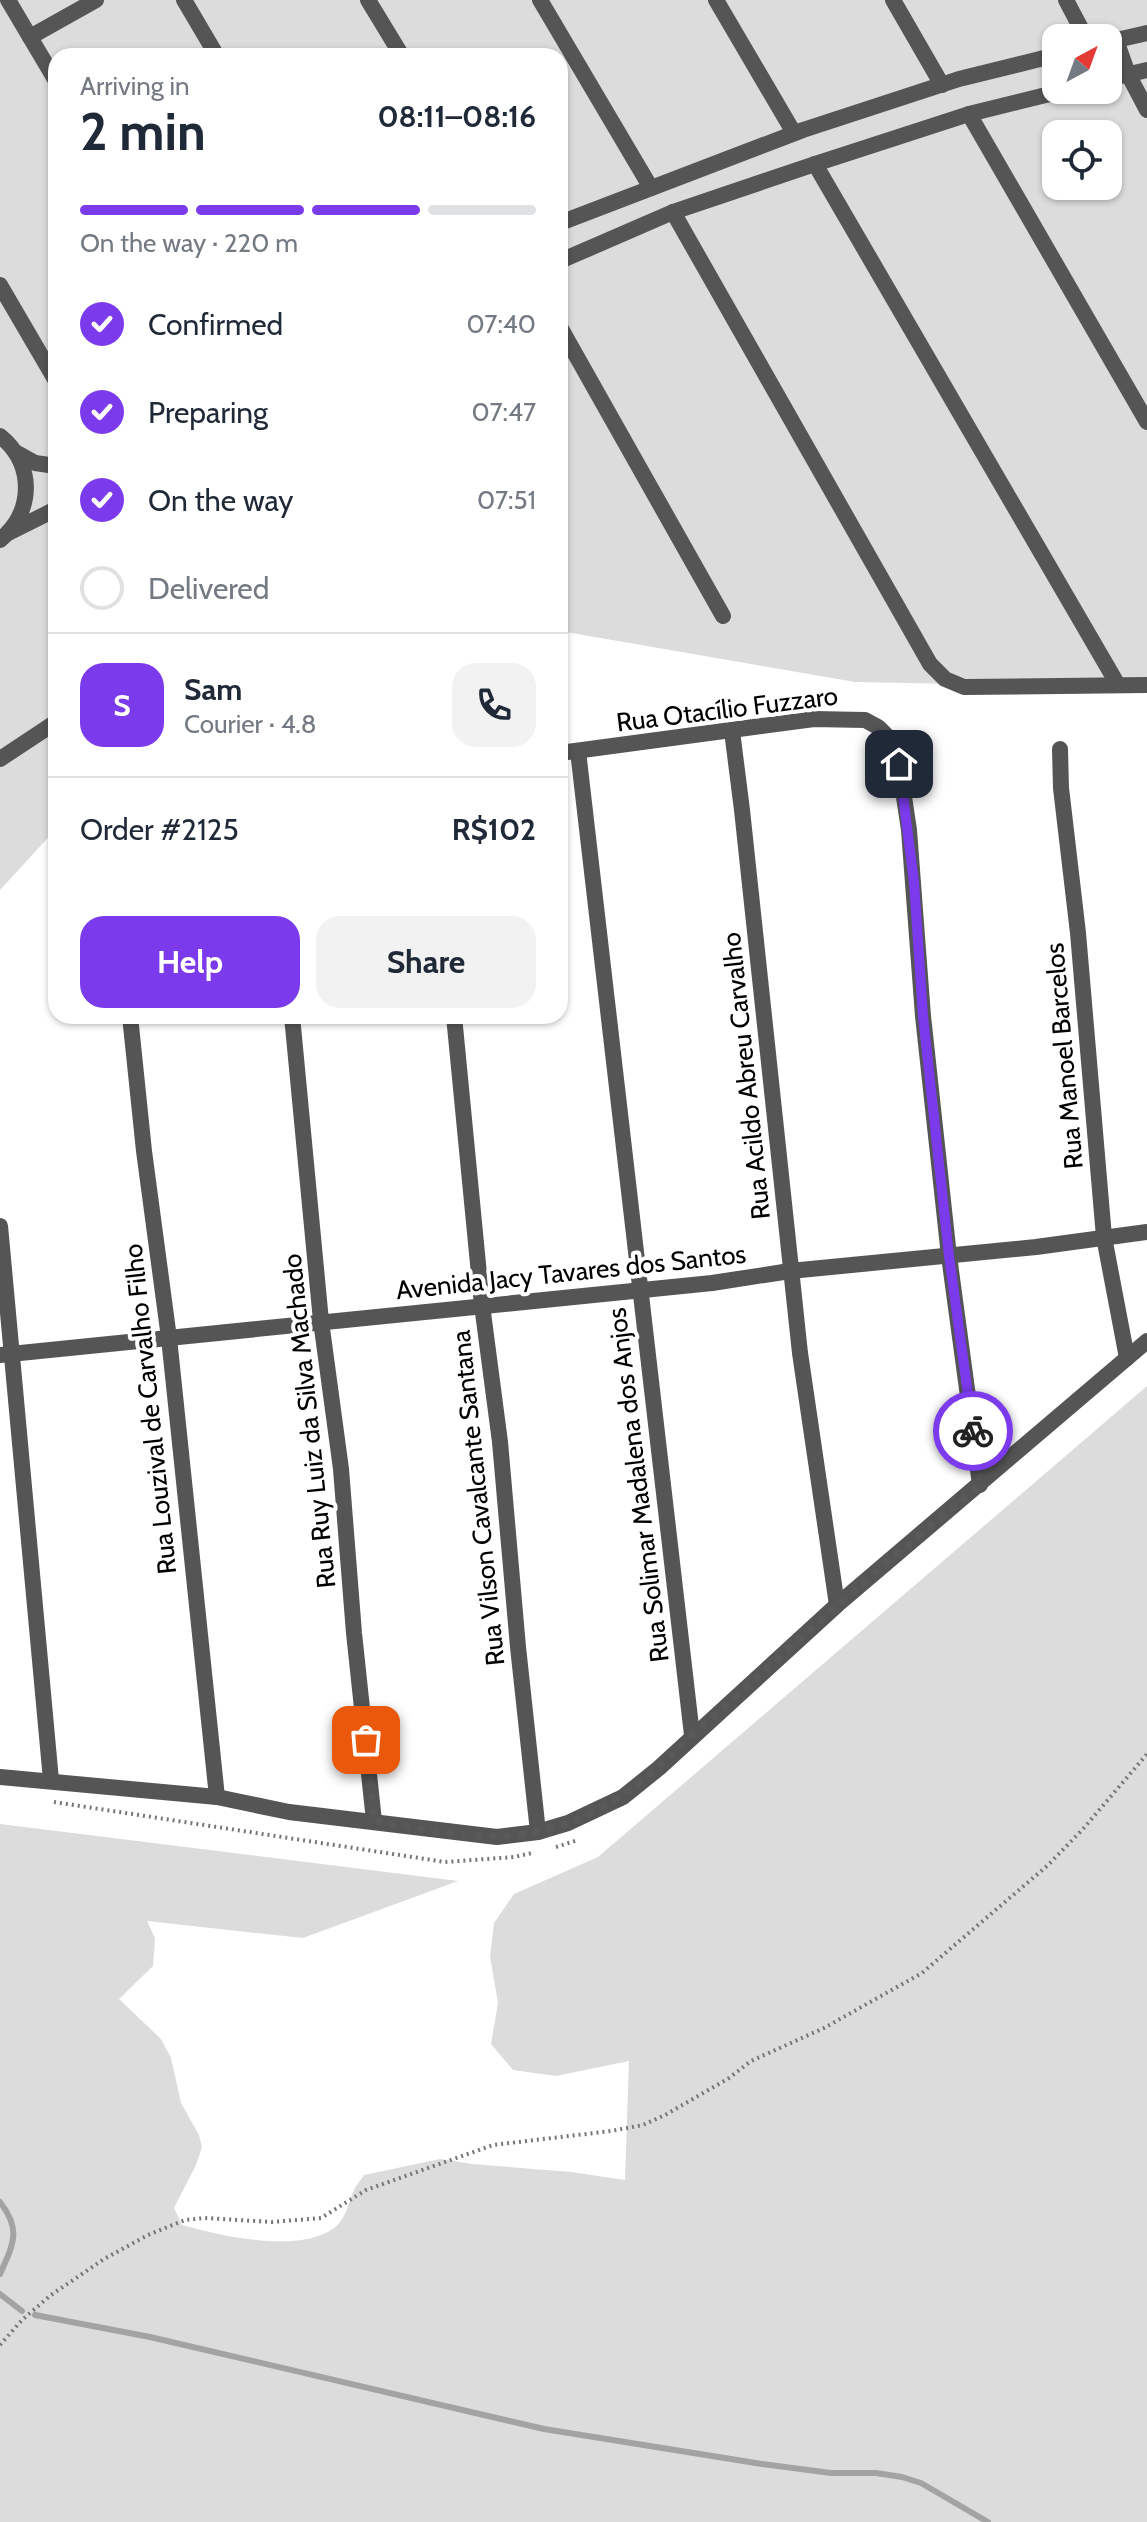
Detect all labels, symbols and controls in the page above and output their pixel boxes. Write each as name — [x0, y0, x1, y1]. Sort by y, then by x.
north arrow — [1042, 24, 1122, 104]
map controls — [1042, 24, 1122, 200]
text: Arriving in — [80, 70, 190, 102]
text: 08:11–08:16 — [377, 98, 536, 135]
text: 2 min — [80, 100, 206, 163]
button: locate — [1042, 120, 1122, 200]
text: On the way · 220 m — [80, 227, 298, 259]
icon: check — [80, 302, 124, 346]
text: Confirmed — [148, 306, 283, 343]
text: 07:40 — [466, 308, 536, 340]
icon: check — [80, 390, 124, 434]
text: Preparing — [148, 394, 268, 431]
text: 07:47 — [472, 396, 536, 428]
icon: check — [80, 478, 124, 522]
text: On the way — [148, 482, 293, 519]
text: 07:51 — [477, 484, 536, 516]
text: Delivered — [148, 570, 269, 607]
button: phone — [452, 663, 536, 747]
text: Sam — [184, 671, 242, 708]
street label: Rua Otacílio Fuzzaro — [614, 680, 840, 738]
text: S — [113, 687, 131, 724]
text: Courier · 4.8 — [184, 708, 317, 740]
pin — [865, 730, 933, 798]
icon: home — [877, 742, 921, 786]
text: Order #2125 — [80, 811, 239, 848]
text: R$102 — [452, 811, 536, 848]
button: Help — [80, 916, 300, 1008]
button: Share — [316, 916, 536, 1008]
street label: Rua Acildo Abreu Carvalho — [715, 931, 777, 1221]
street label: Rua Manoel Barcelos — [1038, 941, 1090, 1170]
street label: Avenida Jacy Tavares dos Santos — [394, 1238, 748, 1306]
street label: Rua Louzival de Carvalho Filho — [117, 1242, 183, 1576]
street label: Rua Ruy Luiz da Silva Machado — [276, 1252, 342, 1590]
street label: Rua Solimar Madalena dos Anjos — [600, 1306, 676, 1664]
street label: Rua Vilson Cavalcante Santana — [444, 1328, 512, 1667]
courier — [933, 1391, 1013, 1471]
icon: bike — [951, 1409, 995, 1453]
pin — [332, 1706, 400, 1774]
icon: bag — [344, 1718, 388, 1762]

